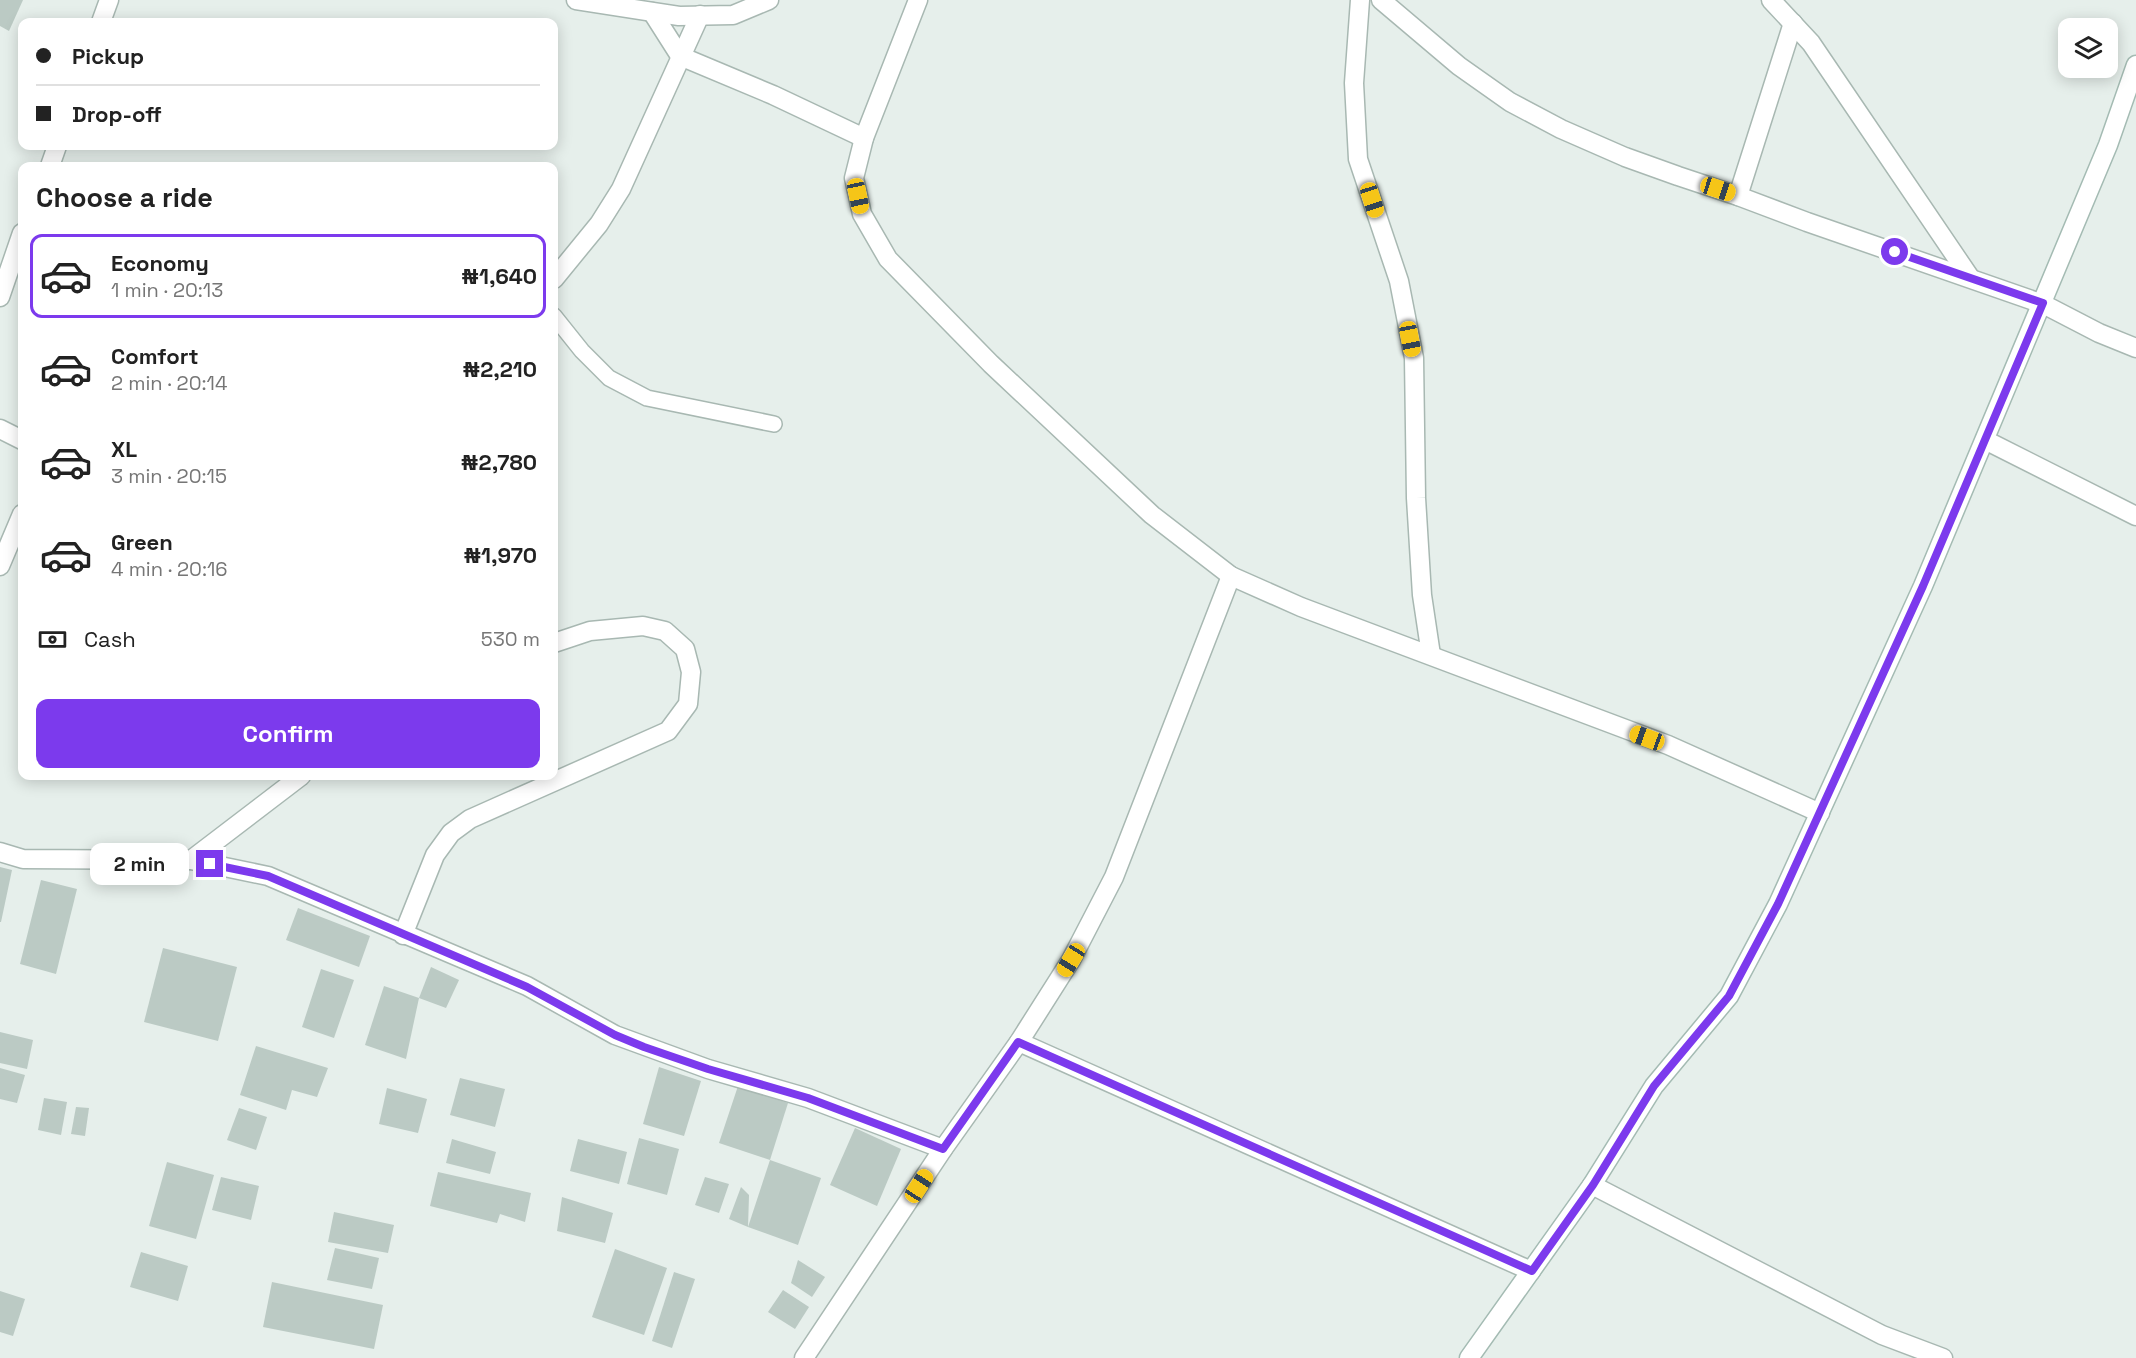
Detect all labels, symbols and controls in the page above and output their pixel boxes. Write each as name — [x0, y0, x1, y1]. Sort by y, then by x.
map controls — [2058, 18, 2118, 78]
button: layers — [2058, 18, 2118, 78]
text: Pickup — [72, 42, 144, 70]
text: Drop-off — [72, 100, 162, 128]
car — [1698, 175, 1738, 203]
car — [845, 177, 871, 215]
text: Choose a ride — [36, 180, 213, 215]
car — [1358, 180, 1386, 220]
route start — [1881, 238, 1908, 265]
icon: car — [39, 249, 93, 303]
text: Economy — [111, 249, 209, 277]
text: ₦1,640 — [461, 262, 537, 290]
text: 1 min · 20:13 — [111, 277, 223, 303]
car — [1398, 320, 1422, 358]
icon: car — [39, 342, 93, 396]
text: Comfort — [111, 342, 199, 370]
text: ₦2,210 — [462, 355, 537, 383]
text: 2 min · 20:14 — [111, 370, 227, 396]
icon: car — [39, 435, 93, 489]
text: XL — [111, 435, 137, 463]
text: ₦2,780 — [461, 448, 537, 476]
text: 3 min · 20:15 — [111, 463, 227, 489]
icon: car — [39, 528, 93, 582]
text: Green — [111, 528, 173, 556]
text: ₦1,970 — [463, 541, 537, 569]
text: 4 min · 20:16 — [111, 556, 228, 582]
icon: cash — [36, 623, 69, 656]
text: Cash — [84, 625, 136, 653]
text: 530 m — [481, 626, 540, 652]
button: Confirm — [36, 699, 540, 768]
car — [1627, 723, 1667, 753]
callout: 2 min — [90, 843, 189, 885]
route end — [196, 850, 223, 877]
text: 2 min — [114, 851, 165, 877]
car — [1054, 940, 1088, 980]
car — [902, 1166, 936, 1206]

